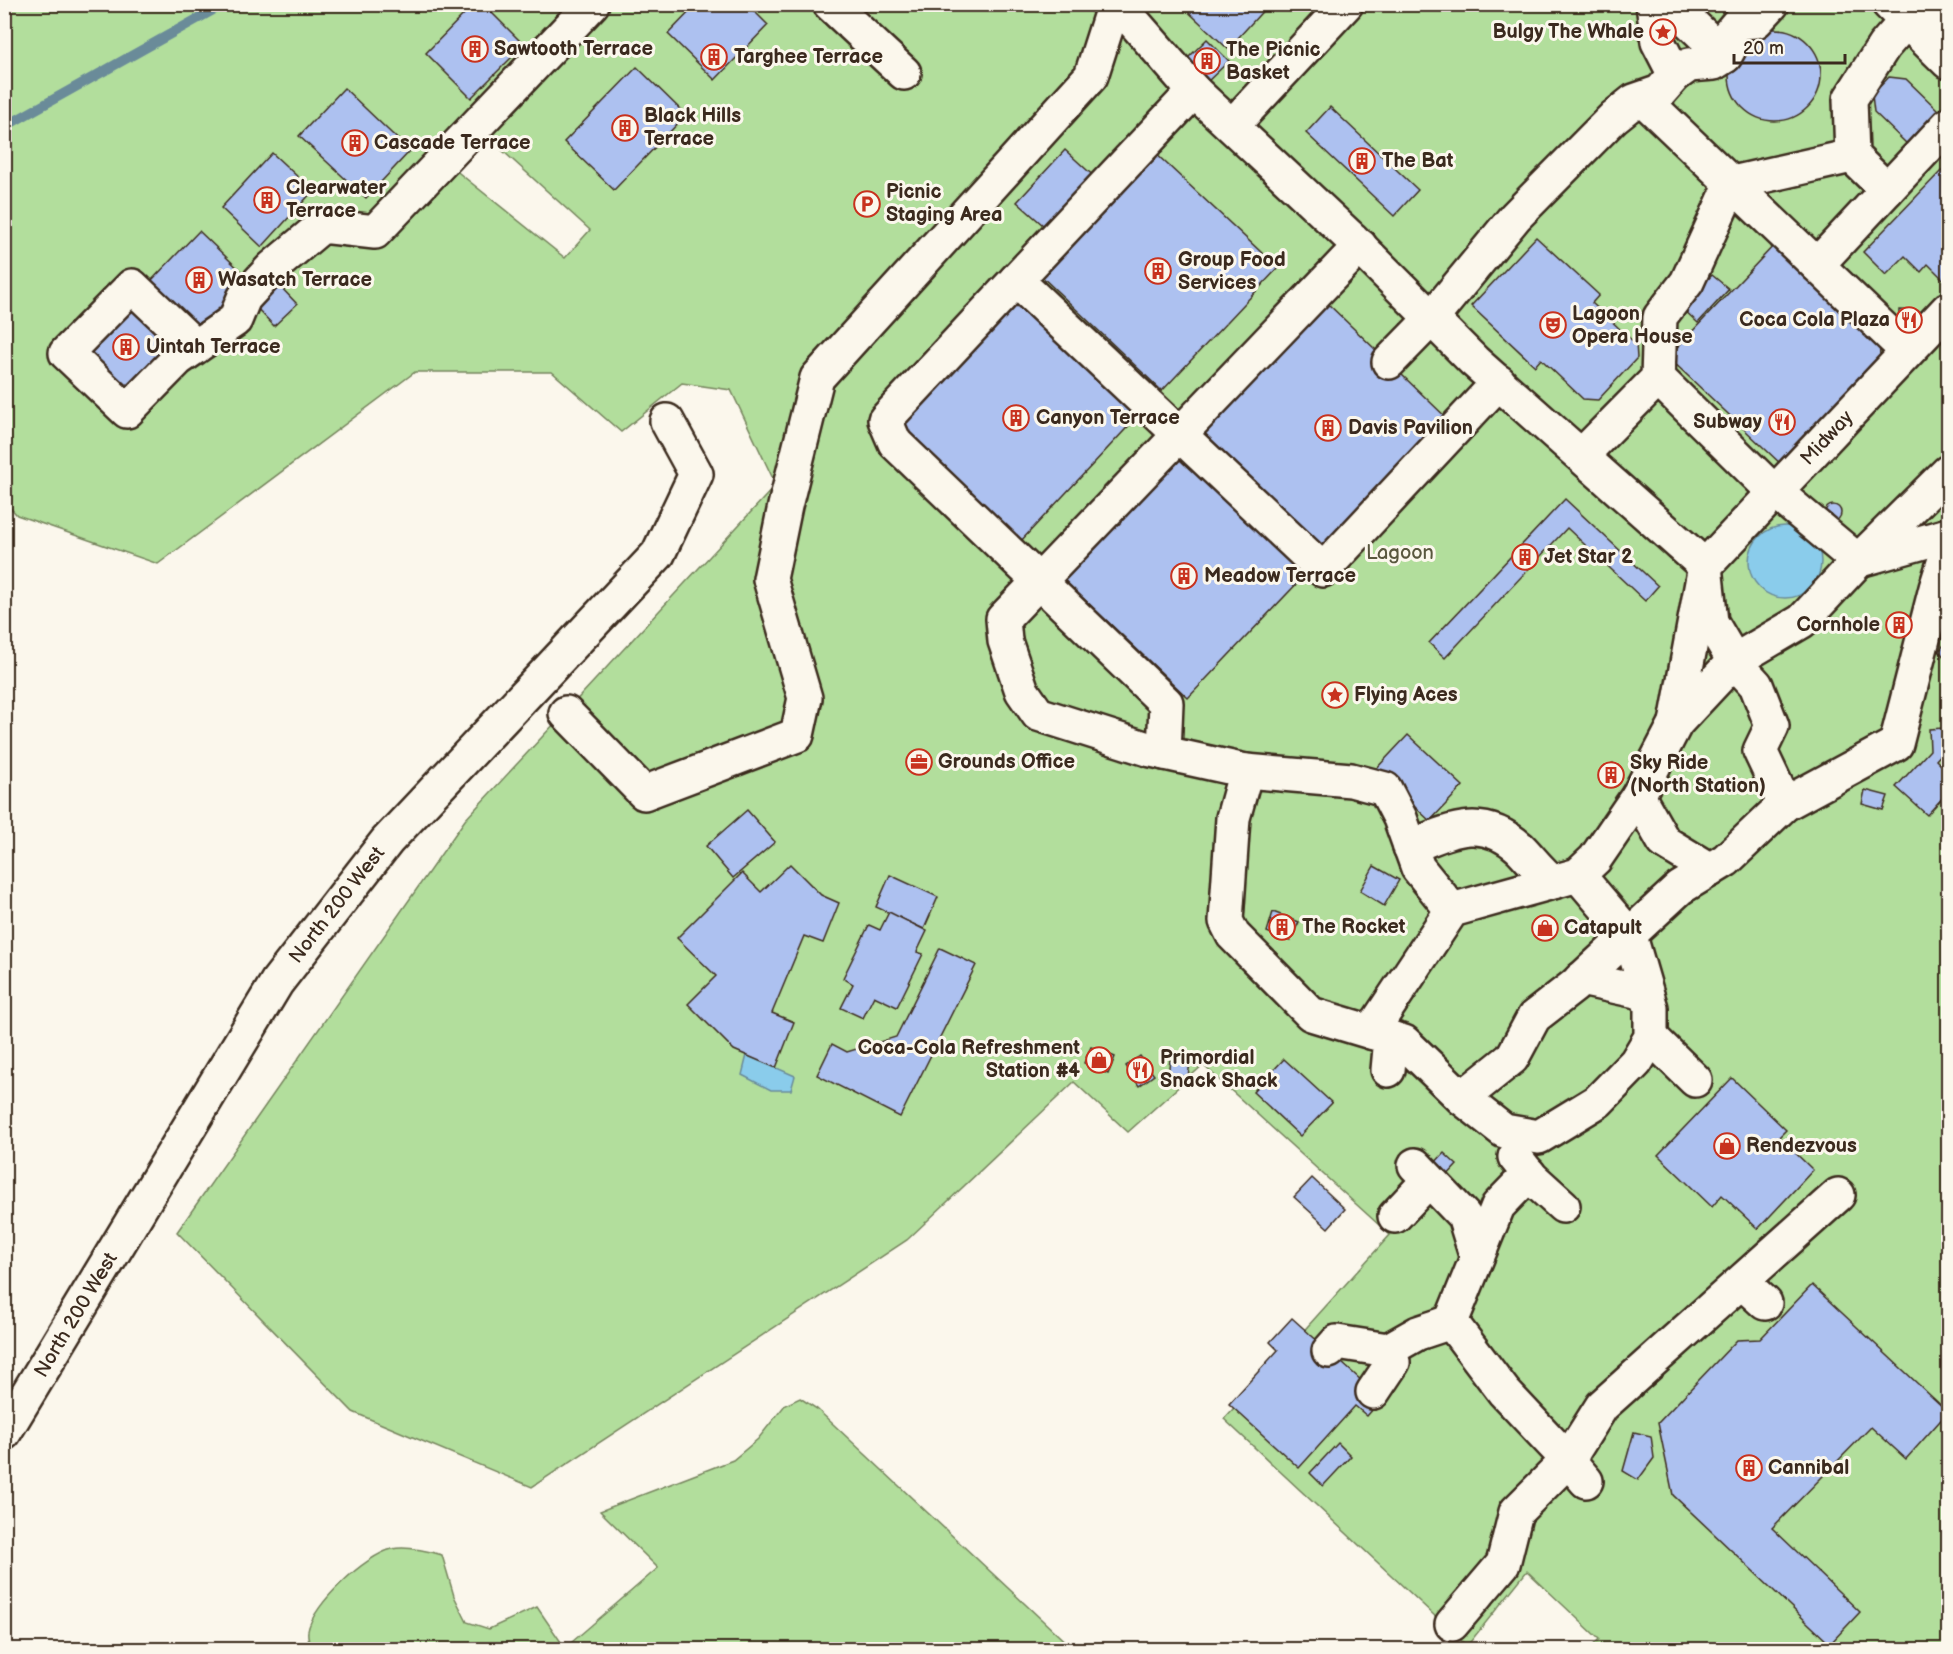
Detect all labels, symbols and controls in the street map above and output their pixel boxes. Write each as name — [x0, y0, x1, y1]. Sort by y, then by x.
place icon: Bulgy The Whale — [1648, 17, 1678, 47]
place label: Bulgy The Whale — [1492, 20, 1644, 44]
scale bar — [1734, 27, 1845, 65]
building icon: Sawtooth Terrace — [460, 34, 490, 64]
place label: Sawtooth Terrace — [494, 37, 653, 61]
place label: The Picnic Basket — [1226, 38, 1321, 85]
text: 20 m — [1743, 38, 1784, 59]
building icon: Targhee Terrace — [699, 42, 729, 72]
place label: Targhee Terrace — [734, 45, 883, 69]
building icon: The Picnic Basket — [1192, 46, 1222, 76]
place label: Black Hills Terrace — [644, 104, 741, 151]
building icon: Black Hills Terrace — [610, 113, 640, 143]
building icon: Cascade Terrace — [340, 128, 370, 158]
place label: Cascade Terrace — [374, 131, 531, 155]
building icon: The Bat — [1347, 146, 1377, 176]
place label: The Bat — [1382, 149, 1454, 173]
place label: Clearwater Terrace — [286, 176, 387, 223]
place label: Picnic Staging Area — [886, 180, 1003, 227]
building icon: Clearwater Terrace — [252, 185, 282, 215]
parking icon: Picnic Staging Area — [852, 189, 882, 219]
place label: Group Food Services — [1178, 248, 1286, 295]
building icon: Group Food Services — [1143, 256, 1173, 286]
building icon: Wasatch Terrace — [184, 265, 214, 295]
place label: Wasatch Terrace — [218, 268, 372, 292]
place label: Lagoon Opera House — [1572, 302, 1693, 349]
restaurant icon: Coca Cola Plaza — [1894, 305, 1924, 335]
place label: Coca Cola Plaza — [1739, 308, 1890, 332]
theatre icon: Lagoon Opera House — [1538, 310, 1568, 340]
building icon: Uintah Terrace — [111, 332, 141, 362]
place label: Uintah Terrace — [146, 335, 281, 359]
building icon: Canyon Terrace — [1001, 403, 1031, 433]
place label: Canyon Terrace — [1036, 406, 1180, 430]
street label: Midway — [1796, 406, 1858, 470]
restaurant icon: Subway — [1767, 407, 1797, 437]
place label: Subway — [1693, 410, 1763, 434]
building icon: Davis Pavilion — [1313, 413, 1343, 443]
place label: Davis Pavilion — [1348, 416, 1473, 440]
park label: Lagoon — [1366, 541, 1434, 565]
building icon: Jet Star 2 — [1510, 542, 1540, 572]
place label: Jet Star 2 — [1544, 545, 1633, 569]
building icon: Meadow Terrace — [1169, 561, 1199, 591]
place label: Meadow Terrace — [1204, 564, 1356, 588]
building icon: Cornhole — [1884, 610, 1914, 640]
place label: Cornhole — [1796, 613, 1880, 637]
place icon: Flying Aces — [1320, 680, 1350, 710]
place label: Flying Aces — [1354, 683, 1458, 707]
office icon: Grounds Office — [904, 747, 934, 777]
place label: Grounds Office — [938, 750, 1075, 774]
place label: Sky Ride (North Station) — [1630, 751, 1766, 798]
building icon: Sky Ride (North Station) — [1596, 760, 1626, 790]
street label: North 200 West — [284, 842, 390, 968]
building icon: The Rocket — [1267, 912, 1297, 942]
shop icon: Catapult — [1530, 913, 1560, 943]
place label: The Rocket — [1302, 915, 1406, 939]
place label: Catapult — [1564, 916, 1642, 940]
place label: Coca-Cola Refreshment Station #4 — [858, 1036, 1080, 1083]
shop icon: Coca-Cola Refreshment Station #4 — [1084, 1045, 1114, 1075]
place label: Primordial Snack Shack — [1160, 1046, 1278, 1093]
restaurant icon: Primordial Snack Shack — [1125, 1055, 1155, 1085]
shop icon: Rendezvous — [1712, 1131, 1742, 1161]
place label: Rendezvous — [1746, 1134, 1857, 1158]
street label: North 200 West — [29, 1248, 123, 1382]
building icon: Cannibal — [1734, 1453, 1764, 1483]
place label: Cannibal — [1768, 1456, 1849, 1480]

